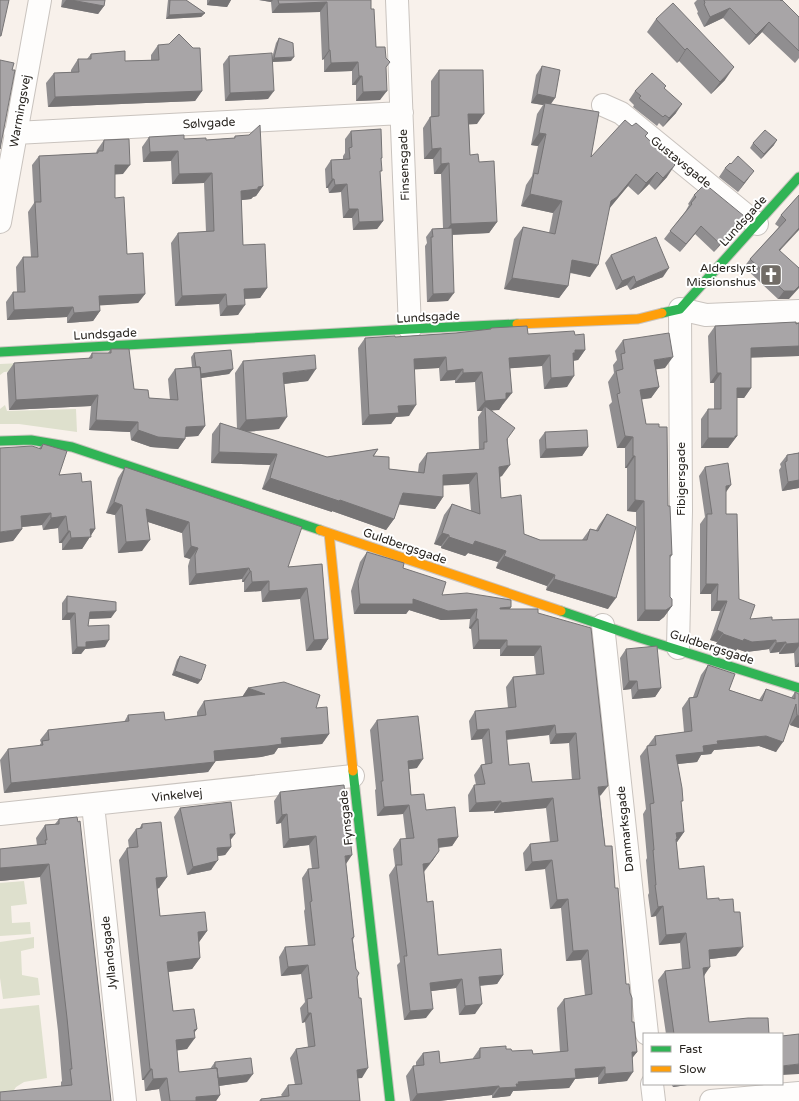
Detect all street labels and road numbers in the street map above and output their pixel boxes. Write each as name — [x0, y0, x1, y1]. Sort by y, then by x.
street label: Warmingsvej — [7, 73, 33, 149]
street label: Sølvgade — [182, 115, 236, 131]
street label: Finsensgade — [396, 129, 412, 201]
street label: Gustavsgade — [648, 133, 714, 191]
street label: Lundsgade — [717, 193, 770, 249]
street label: Lundsgade — [396, 308, 460, 326]
street label: Lundsgade — [73, 325, 137, 343]
street label: Fibigersgade — [674, 442, 688, 516]
street label: Guldbergsgade — [361, 525, 449, 567]
street label: Guldbergsgade — [668, 627, 756, 667]
street label: Vinkelvej — [151, 785, 203, 805]
street label: Danmarksgade — [614, 785, 636, 873]
street label: Fynsgade — [336, 790, 356, 846]
street label: Jyllandsgade — [98, 915, 120, 991]

